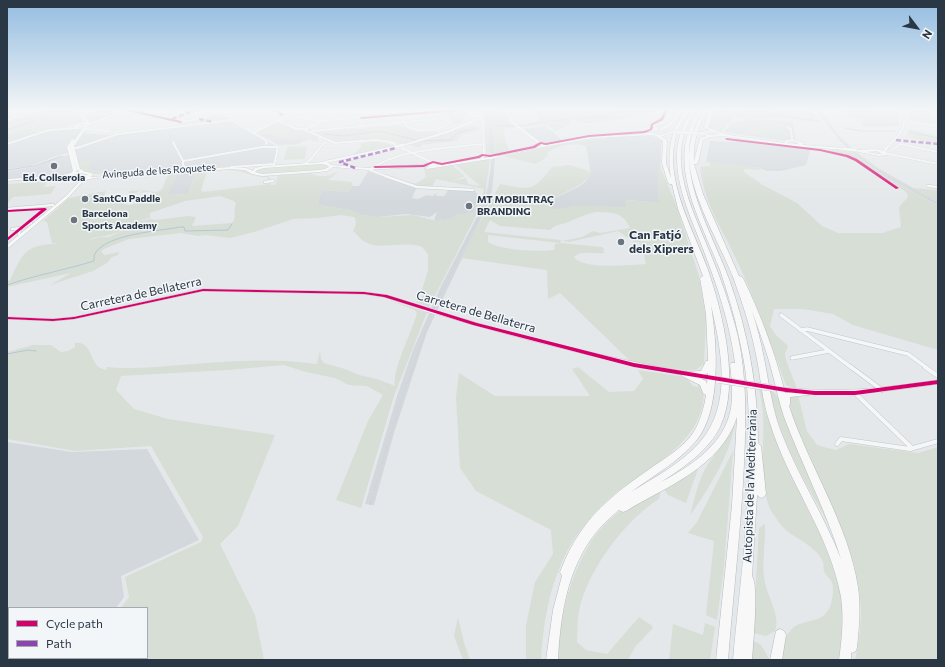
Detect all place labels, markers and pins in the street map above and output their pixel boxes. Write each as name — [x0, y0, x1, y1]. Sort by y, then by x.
marker: Ed. Collserola — [49, 161, 59, 171]
place label: Ed. Collserola — [23, 172, 85, 184]
place label: SantCu Paddle — [93, 193, 160, 205]
marker: SantCu Paddle — [80, 194, 90, 204]
place label: MT MOBILTRAÇ BRANDING — [477, 194, 554, 218]
marker: MT MOBILTRAÇ BRANDING — [464, 201, 474, 211]
place label: Barcelona Sports Academy — [82, 208, 157, 232]
marker: Barcelona Sports Academy — [69, 215, 79, 225]
place label: Can Fatjó dels Xiprers — [629, 228, 694, 256]
marker: Can Fatjó dels Xiprers — [616, 237, 626, 247]

